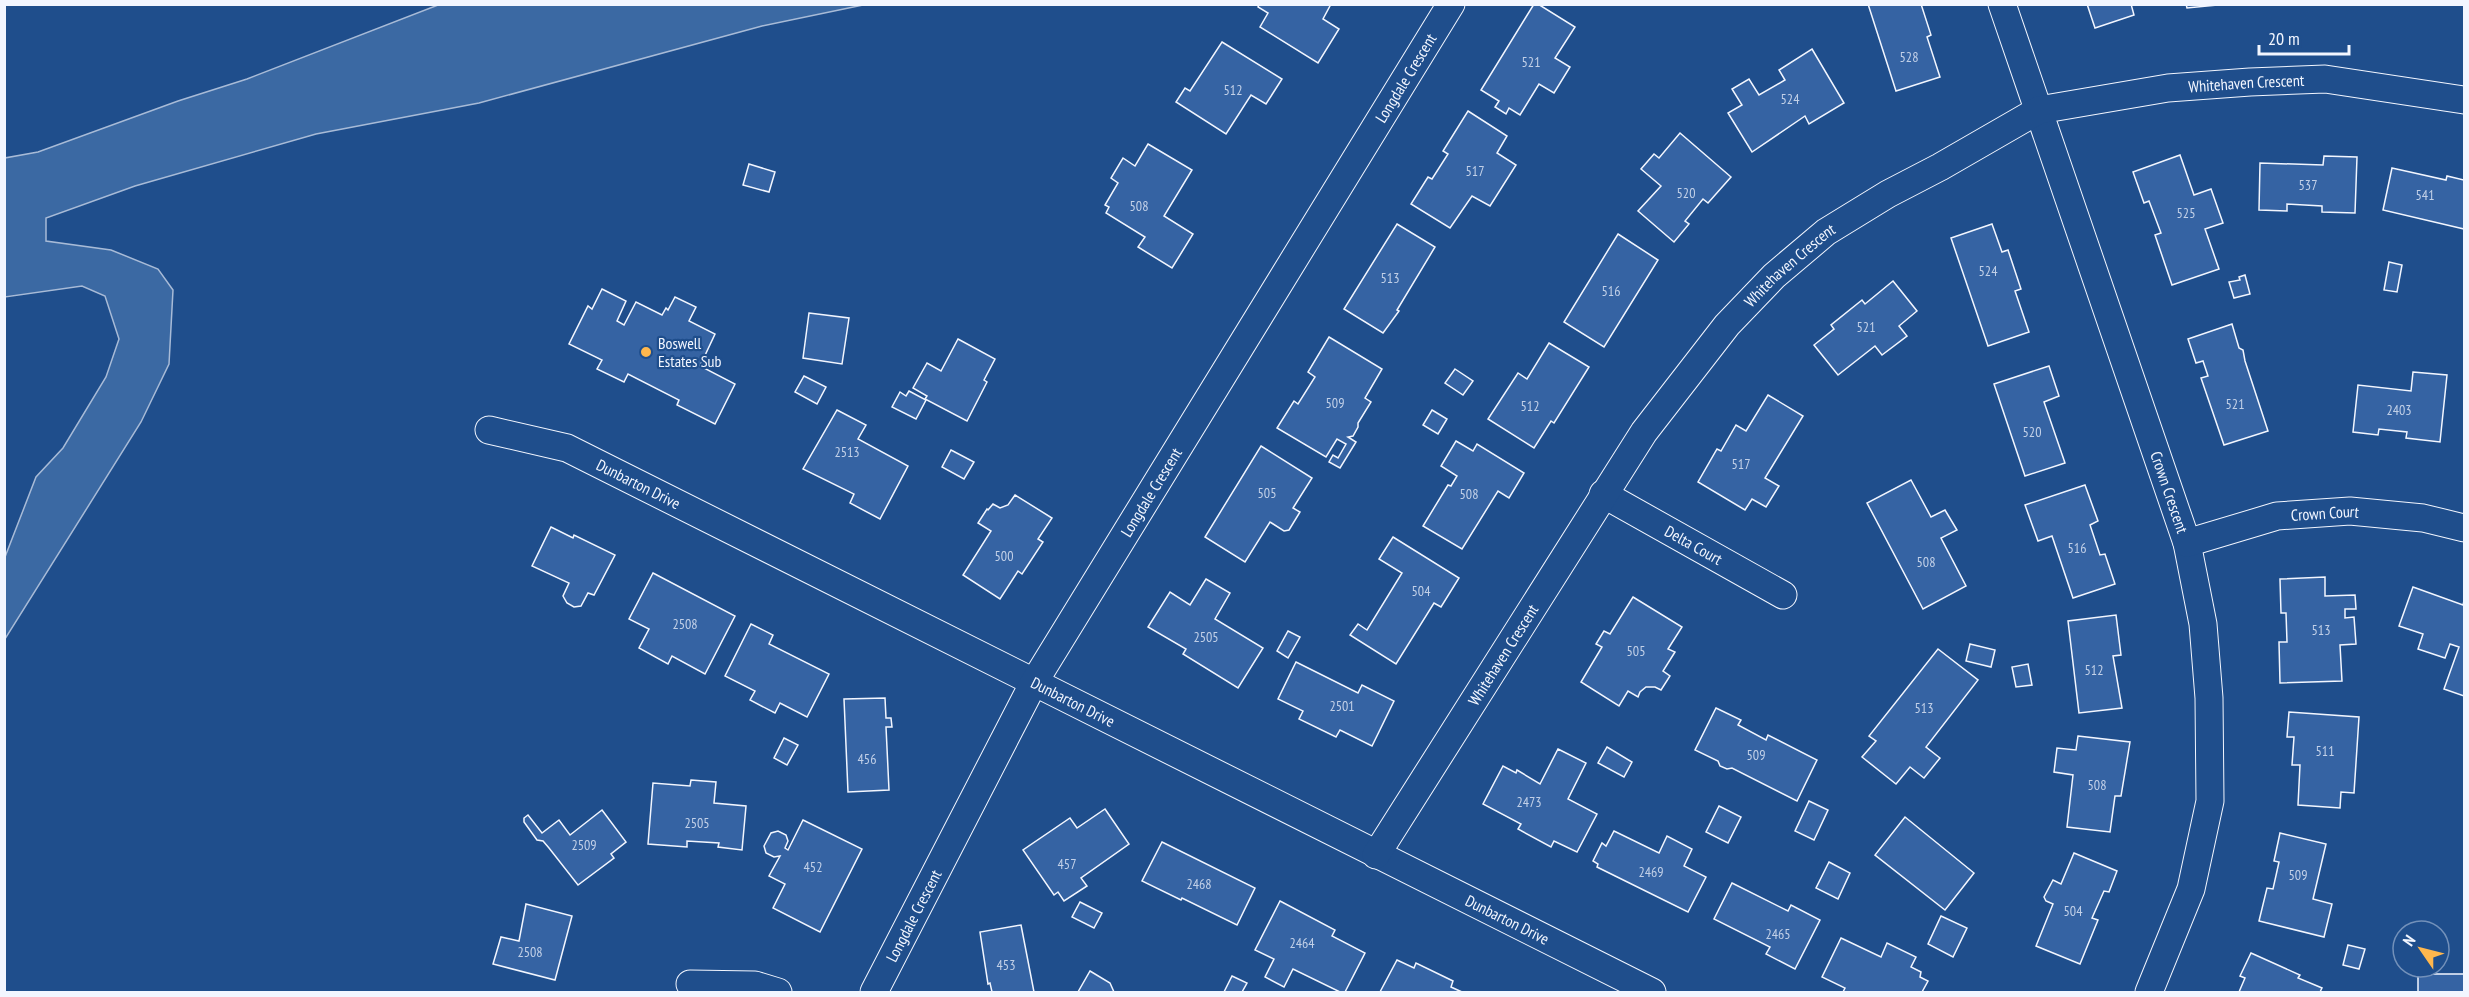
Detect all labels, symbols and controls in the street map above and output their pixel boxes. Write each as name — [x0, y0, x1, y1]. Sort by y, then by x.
scale bar — [2259, 18, 2349, 56]
text: 20 m — [2268, 27, 2300, 50]
street label: Longdale Crescent — [1371, 29, 1441, 126]
house number: 528 — [1900, 48, 1918, 66]
house number: 521 — [1522, 53, 1540, 71]
street label: Whitehaven Crescent — [2188, 70, 2305, 96]
house number: 512 — [1224, 81, 1242, 99]
house number: 524 — [1781, 90, 1800, 108]
house number: 517 — [1466, 162, 1484, 180]
house number: 537 — [2299, 176, 2317, 194]
house number: 520 — [1677, 184, 1695, 202]
house number: 541 — [2416, 186, 2434, 204]
house number: 508 — [1130, 197, 1148, 215]
house number: 525 — [2177, 204, 2195, 222]
street label: Whitehaven Crescent — [1740, 219, 1839, 311]
house number: 524 — [1979, 262, 1998, 280]
house number: 513 — [1381, 269, 1399, 287]
house number: 516 — [1602, 282, 1620, 300]
house number: 521 — [1857, 318, 1875, 336]
place label: Boswell Estates Sub — [658, 333, 722, 371]
marker: Boswell Estates Sub — [639, 345, 653, 359]
house number: 509 — [1326, 394, 1344, 412]
house number: 521 — [2226, 395, 2244, 413]
house number: 512 — [1521, 397, 1539, 415]
house number: 2403 — [2386, 401, 2412, 419]
house number: 520 — [2023, 423, 2041, 441]
house number: 2513 — [834, 443, 860, 461]
street label: Longdale Crescent — [1116, 443, 1186, 540]
street label: Crown Crescent — [2146, 449, 2193, 536]
street label: Dunbarton Drive — [593, 454, 684, 513]
house number: 517 — [1732, 455, 1750, 473]
house number: 505 — [1258, 484, 1276, 502]
house number: 508 — [1460, 485, 1478, 503]
street label: Crown Court — [2290, 501, 2360, 525]
street label: Delta Court — [1661, 521, 1727, 569]
house number: 516 — [2068, 539, 2086, 557]
house number: 500 — [995, 547, 1013, 565]
house number: 508 — [1917, 553, 1935, 571]
house number: 504 — [1412, 582, 1431, 600]
street label: Whitehaven Crescent — [1463, 600, 1543, 709]
house number: 2508 — [672, 615, 698, 633]
house number: 513 — [2312, 621, 2330, 639]
house number: 2505 — [1193, 628, 1219, 646]
house number: 505 — [1627, 642, 1645, 660]
house number: 512 — [2085, 661, 2103, 679]
street label: Dunbarton Drive — [1028, 672, 1118, 731]
house number: 2501 — [1329, 697, 1355, 715]
house number: 513 — [1915, 699, 1933, 717]
house number: 511 — [2316, 742, 2334, 760]
house number: 509 — [1747, 746, 1765, 764]
house number: 456 — [858, 750, 876, 768]
house number: 508 — [2088, 776, 2106, 794]
house number: 2473 — [1516, 793, 1542, 811]
house number: 2505 — [684, 814, 710, 832]
house number: 2509 — [571, 836, 597, 854]
house number: 457 — [1058, 855, 1076, 873]
house number: 452 — [804, 858, 822, 876]
house number: 2469 — [1638, 863, 1664, 881]
street label: Longdale Crescent — [881, 866, 946, 965]
house number: 509 — [2289, 866, 2307, 884]
house number: 2468 — [1186, 875, 1212, 893]
street label: Dunbarton Drive — [1462, 890, 1553, 949]
house number: 504 — [2064, 902, 2083, 920]
north arrow — [2391, 919, 2451, 979]
house number: 2465 — [1765, 925, 1791, 943]
text: N — [2398, 931, 2419, 950]
house number: 2464 — [1289, 934, 1315, 952]
house number: 2508 — [517, 943, 543, 961]
house number: 453 — [997, 956, 1015, 974]

